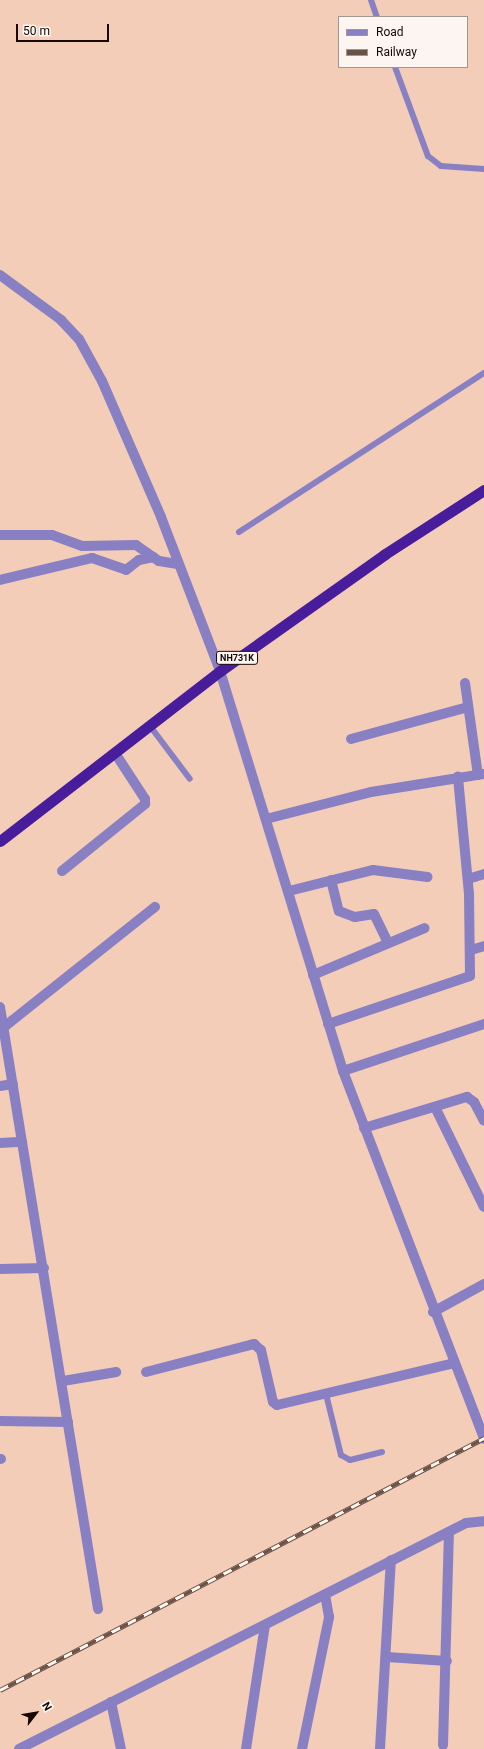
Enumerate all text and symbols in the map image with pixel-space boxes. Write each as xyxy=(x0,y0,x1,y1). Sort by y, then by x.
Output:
scale bar xyxy=(18,16,111,42)
legend xyxy=(338,16,468,68)
text: 50 m xyxy=(23,24,50,38)
text: Road xyxy=(376,25,404,39)
text: Railway xyxy=(376,45,417,59)
road number: NH731K xyxy=(216,651,258,665)
north arrow xyxy=(16,1693,56,1733)
text: N xyxy=(39,1700,54,1713)

